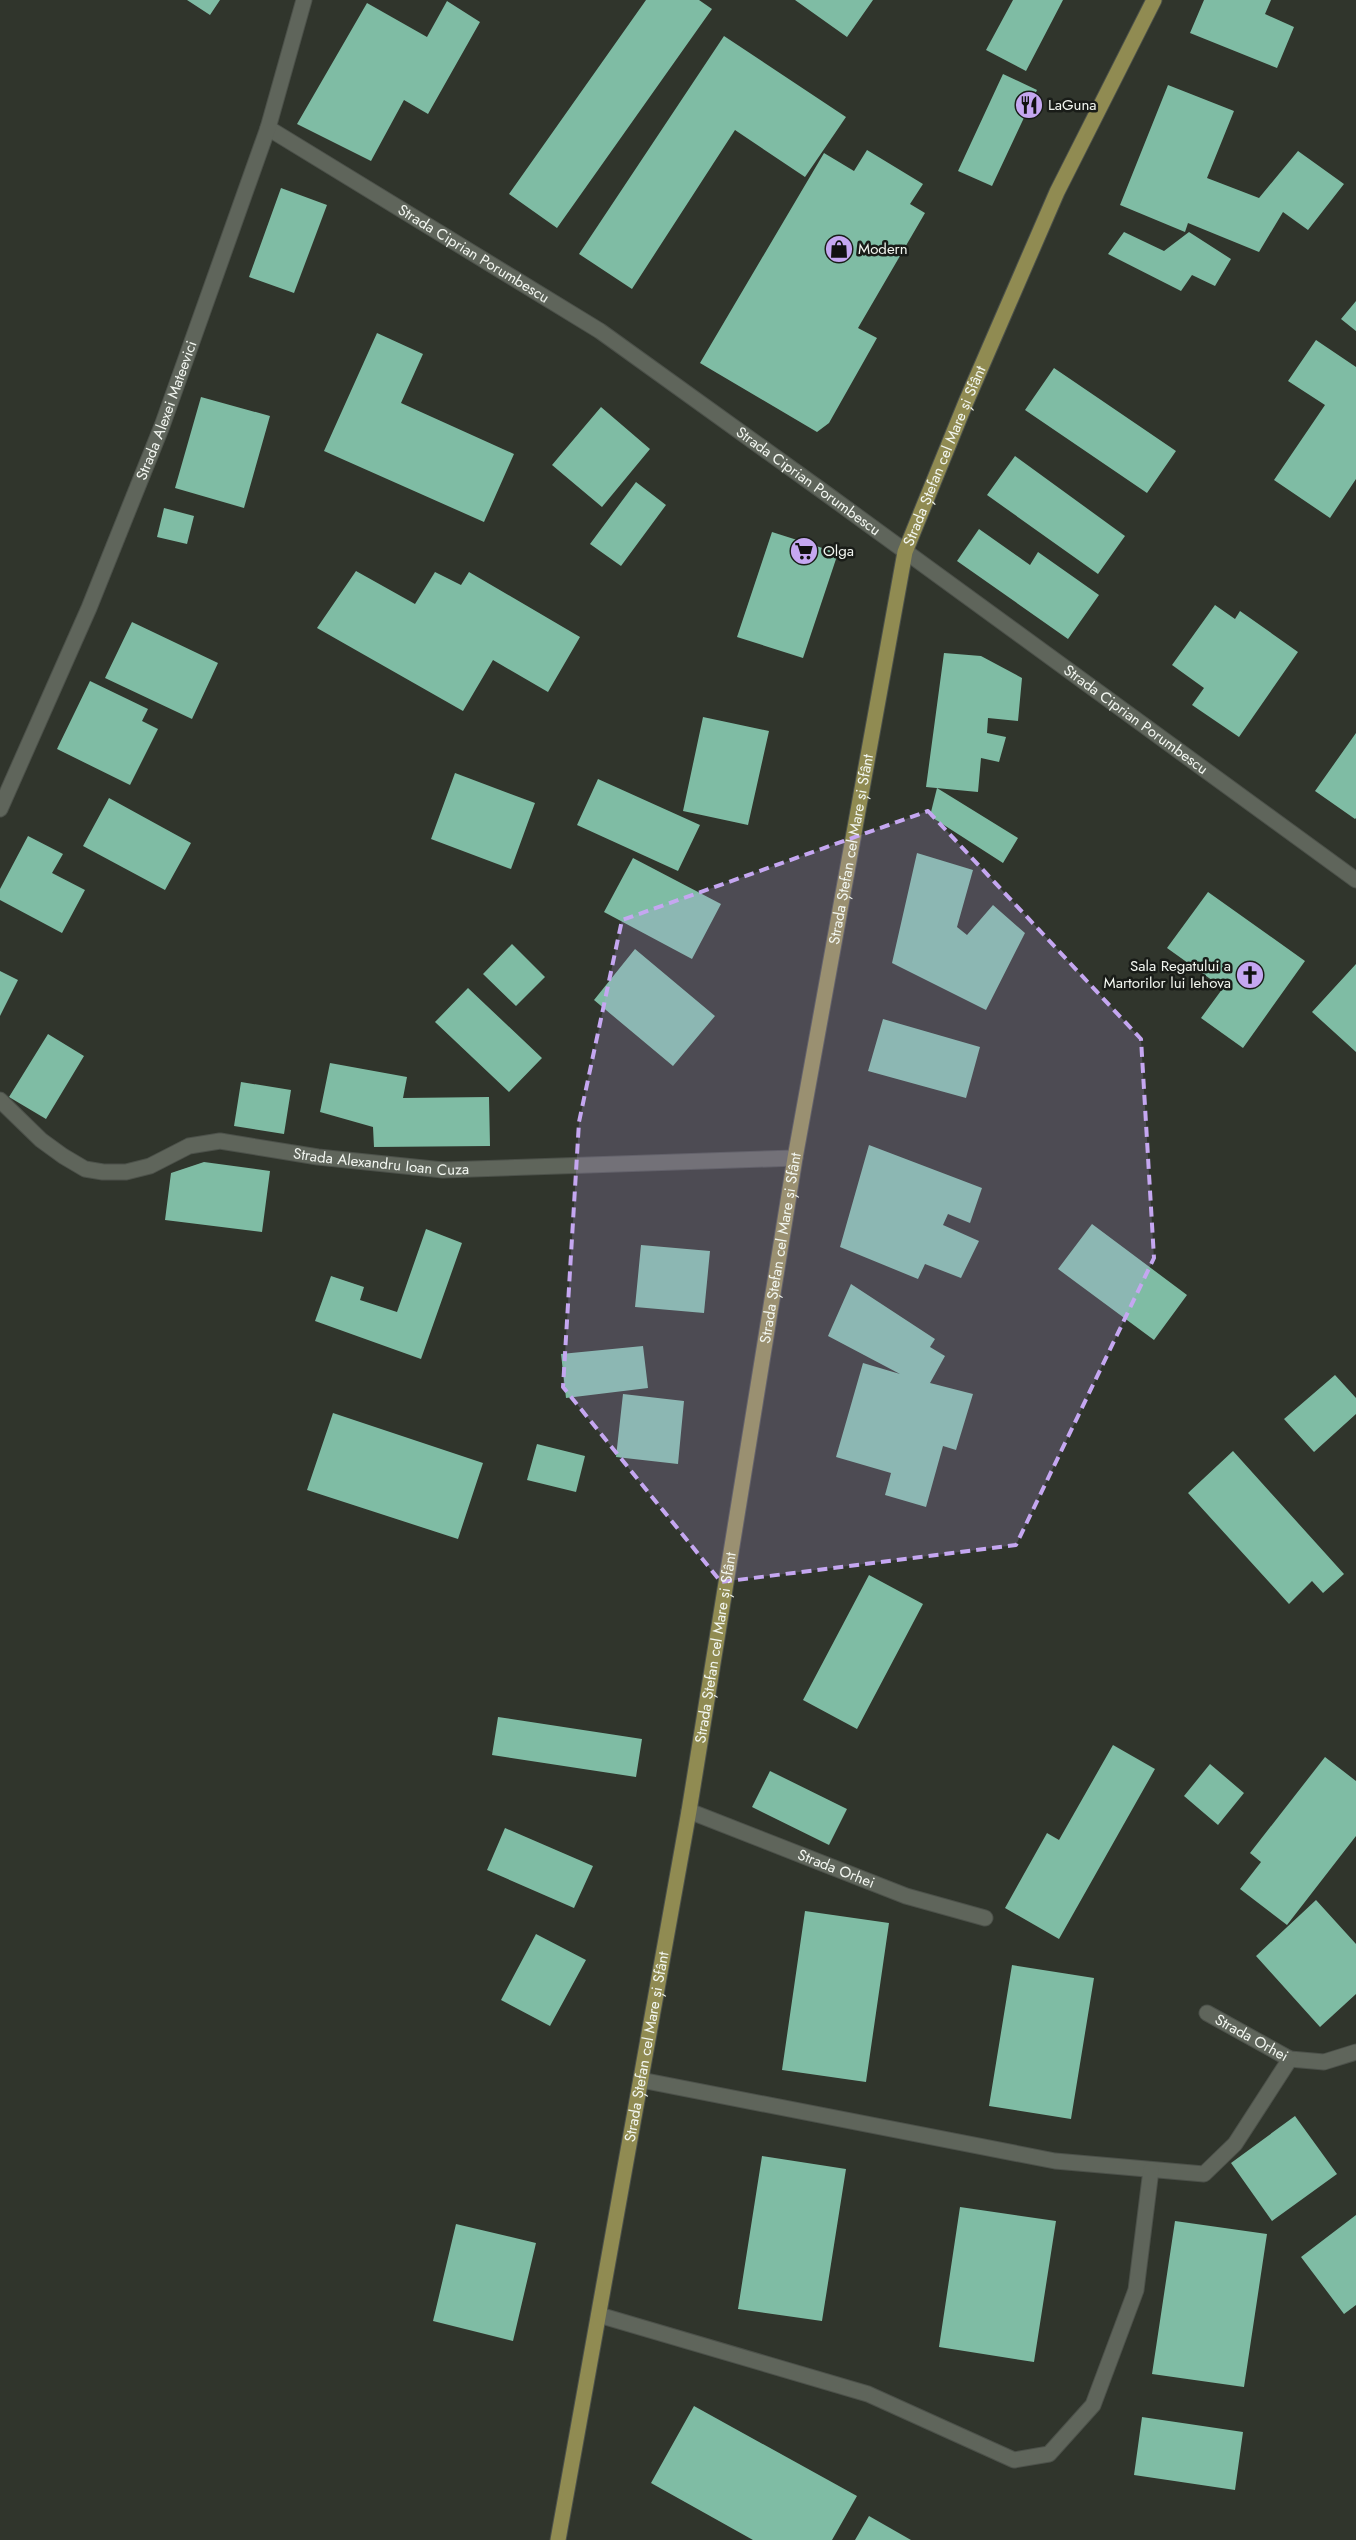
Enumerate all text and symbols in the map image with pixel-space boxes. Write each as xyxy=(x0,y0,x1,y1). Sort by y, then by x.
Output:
restaurant icon: LaGuna xyxy=(1014,90,1044,120)
place label: LaGuna xyxy=(1048,94,1097,116)
street label: Strada Ciprian Porumbescu xyxy=(394,199,554,309)
shop icon: Modern xyxy=(824,234,854,264)
place label: Modern xyxy=(858,238,908,260)
street label: Strada Alexei Mateevici xyxy=(130,338,202,484)
street label: Strada Ștefan cel Mare și Sfânt xyxy=(898,362,992,549)
street label: Strada Ciprian Porumbescu xyxy=(731,421,885,541)
supermarket icon: Olga xyxy=(789,536,819,566)
place label: Olga xyxy=(823,540,854,562)
street label: Strada Ciprian Porumbescu xyxy=(1059,659,1213,780)
street label: Strada Ștefan cel Mare și Sfânt xyxy=(823,752,879,946)
place label: Sala Regatului a Martorilor lui Iehova xyxy=(1104,955,1231,994)
church icon: Sala Regatului a Martorilor lui Iehova xyxy=(1235,960,1265,990)
street label: Strada Alexandru Ioan Cuza xyxy=(292,1142,470,1181)
street label: Strada Ștefan cel Mare și Sfânt xyxy=(754,1150,807,1345)
street label: Strada Ștefan cel Mare și Sfânt xyxy=(689,1550,742,1745)
street label: Strada Orhei xyxy=(794,1844,878,1894)
street label: Strada Ștefan cel Mare și Sfânt xyxy=(619,1949,675,2144)
street label: Strada Orhei xyxy=(1211,2008,1292,2067)

